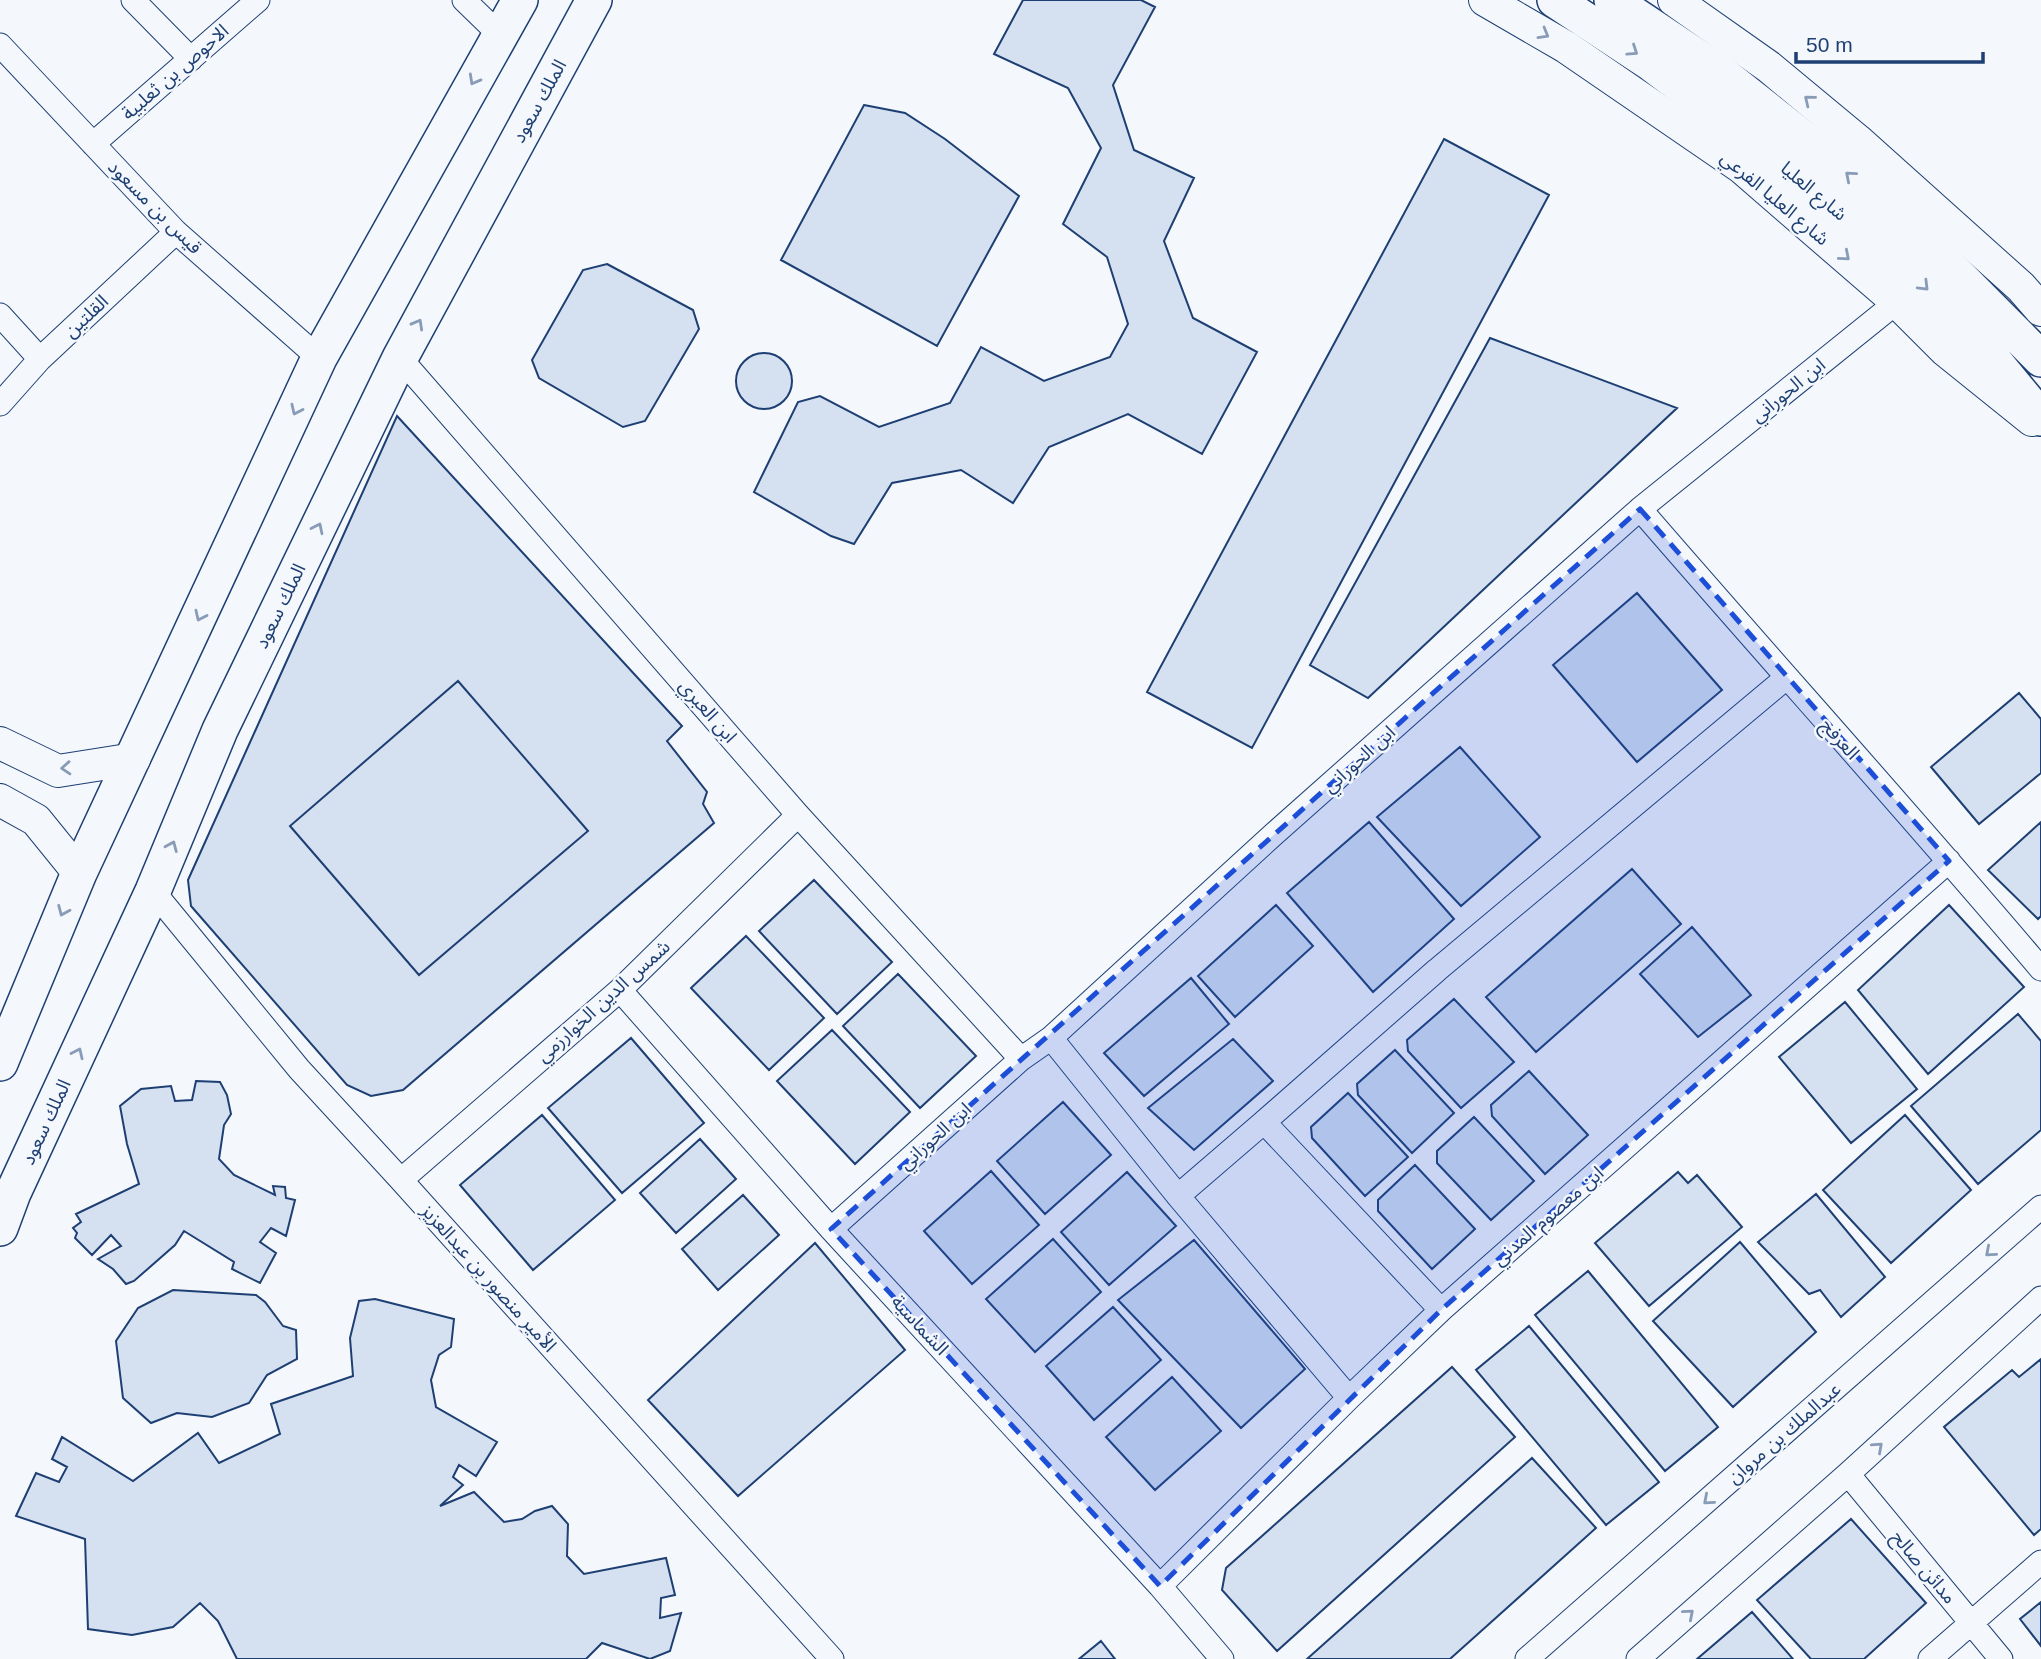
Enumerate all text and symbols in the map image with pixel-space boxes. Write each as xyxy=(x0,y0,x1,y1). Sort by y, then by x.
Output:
street label: الاحوص بن ثعلبية xyxy=(117,20,233,125)
scale bar xyxy=(1796,21,1983,65)
one-way arrow xyxy=(1536,26,1549,39)
text: 50 m xyxy=(1806,33,1853,56)
one-way arrow xyxy=(1625,43,1638,55)
street label: الملك سعود xyxy=(508,56,571,147)
one-way arrow xyxy=(469,73,482,86)
one-way arrow xyxy=(1804,96,1817,108)
street label: شارع العليا الفرعي xyxy=(1714,147,1833,253)
street label: قيس بن مسعود xyxy=(103,156,206,259)
street label: شارع العليا xyxy=(1775,157,1851,227)
one-way arrow xyxy=(1846,172,1859,184)
one-way arrow xyxy=(1837,248,1850,261)
one-way arrow xyxy=(1915,278,1928,291)
street label: القلتين xyxy=(60,290,113,342)
one-way arrow xyxy=(410,319,423,331)
street label: ابن الحوراني xyxy=(1747,354,1832,430)
one-way arrow xyxy=(290,402,304,415)
one-way arrow xyxy=(309,523,323,535)
street label: الملك سعود xyxy=(250,560,310,652)
one-way arrow xyxy=(194,609,208,621)
street label: ابن العبري xyxy=(672,675,741,750)
street label: العرفج xyxy=(1813,714,1864,766)
street label: ابن الحوراني xyxy=(1319,721,1402,800)
one-way arrow xyxy=(60,760,71,775)
one-way arrow xyxy=(164,841,178,854)
one-way arrow xyxy=(58,905,72,917)
street label: شمس الدين الخوارزمي xyxy=(532,936,677,1070)
one-way arrow xyxy=(70,1048,84,1061)
street label: الملك سعود xyxy=(17,1076,76,1168)
street label: ابن الحوراني xyxy=(895,1098,978,1177)
street label: ابن معصوم المدني xyxy=(1488,1162,1611,1273)
street label: الأمير منصور بن عبدالعزيز xyxy=(416,1199,561,1357)
one-way arrow xyxy=(1985,1244,1998,1256)
street label: الشماسية xyxy=(887,1291,953,1359)
street label: عبدالملك بن مروان xyxy=(1723,1378,1845,1489)
one-way arrow xyxy=(1870,1443,1883,1455)
one-way arrow xyxy=(1704,1492,1717,1504)
street label: مدائن صالح xyxy=(1884,1526,1961,1610)
one-way arrow xyxy=(1681,1610,1694,1622)

